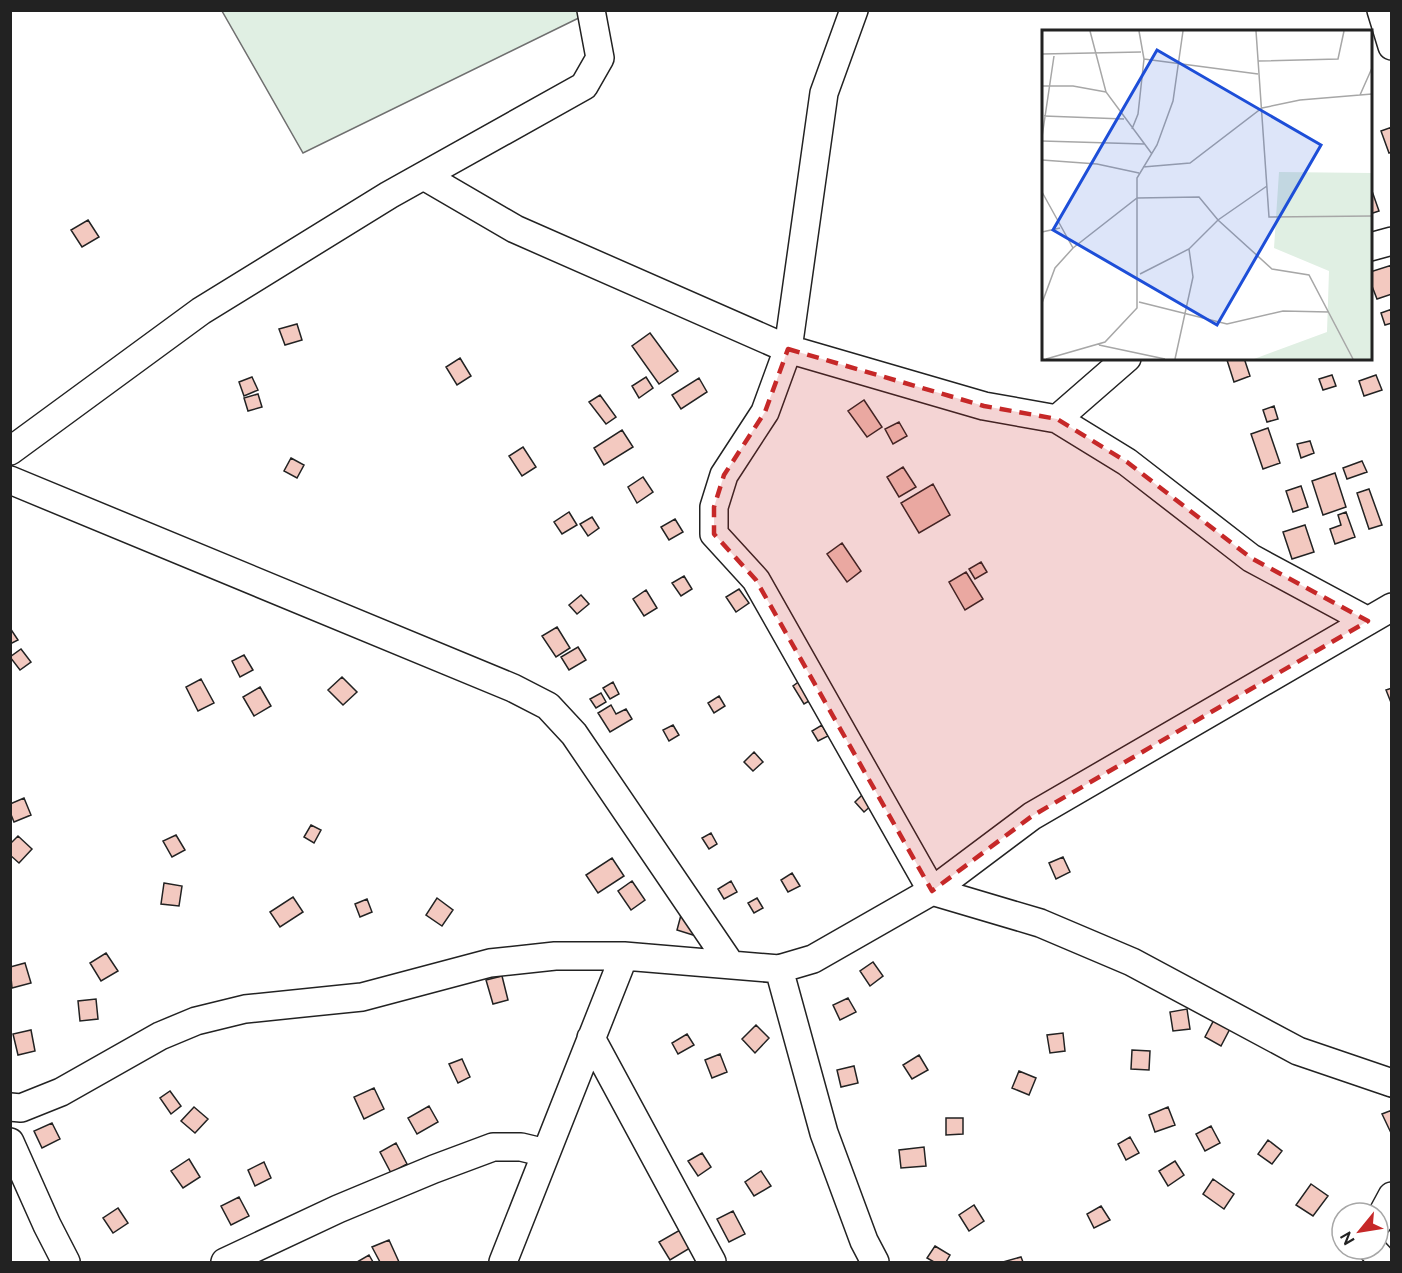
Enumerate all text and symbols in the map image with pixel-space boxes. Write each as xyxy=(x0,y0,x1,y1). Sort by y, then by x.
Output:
inset map xyxy=(1042,30,1372,360)
north arrow xyxy=(1330,1201,1390,1261)
text: N xyxy=(1336,1228,1359,1248)

